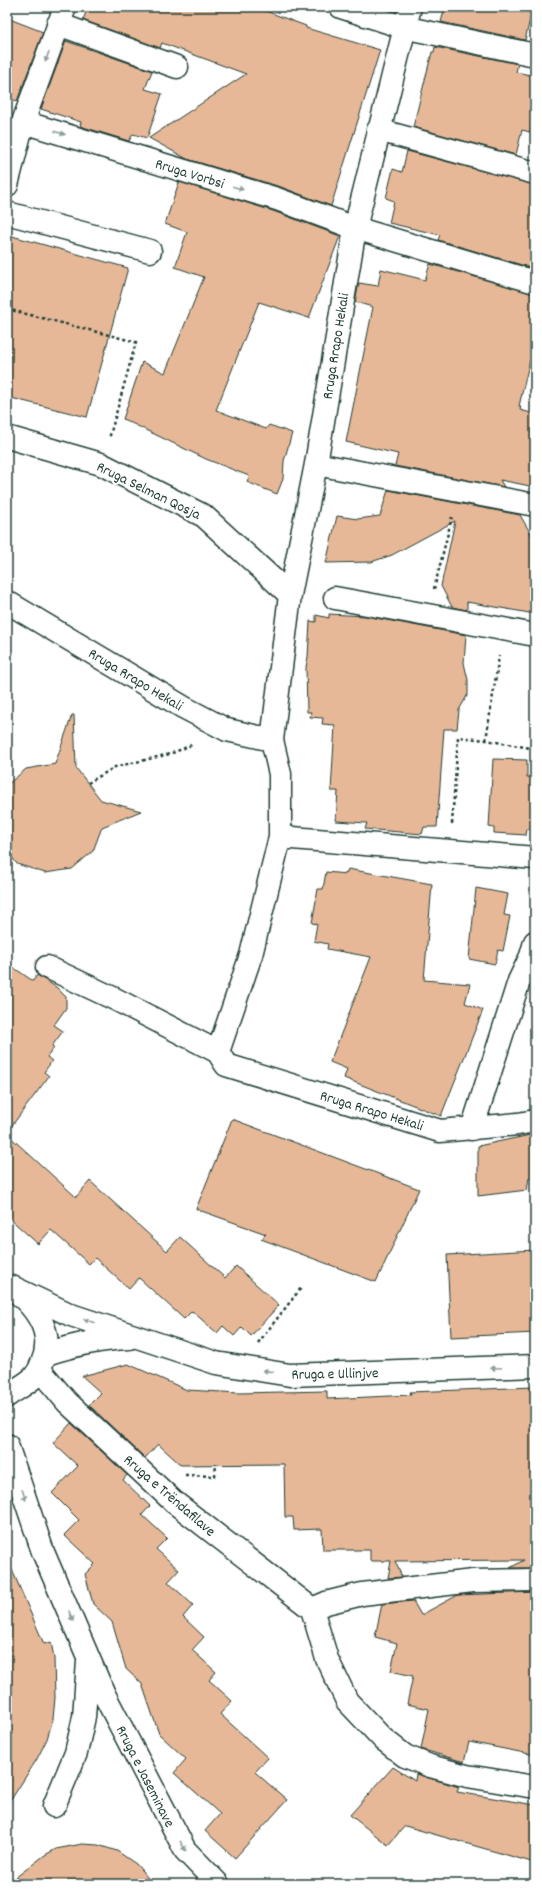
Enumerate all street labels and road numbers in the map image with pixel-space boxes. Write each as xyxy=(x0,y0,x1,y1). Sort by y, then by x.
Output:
street label: Rruga Vorbsi xyxy=(152,154,227,196)
street label: Rruga Rrapo Hekali xyxy=(318,291,356,401)
street label: Rruga Selman Qosja xyxy=(92,457,205,527)
street label: Rruga Rrapo Hekali xyxy=(83,644,187,718)
street label: Rruga Rrapo Hekali xyxy=(317,1086,426,1138)
street label: Rruga e Ullinjve xyxy=(291,1363,379,1387)
street label: Rruga e Trëndafilave xyxy=(118,1450,220,1543)
street label: Rruga e Jaseminave xyxy=(109,1722,180,1832)

